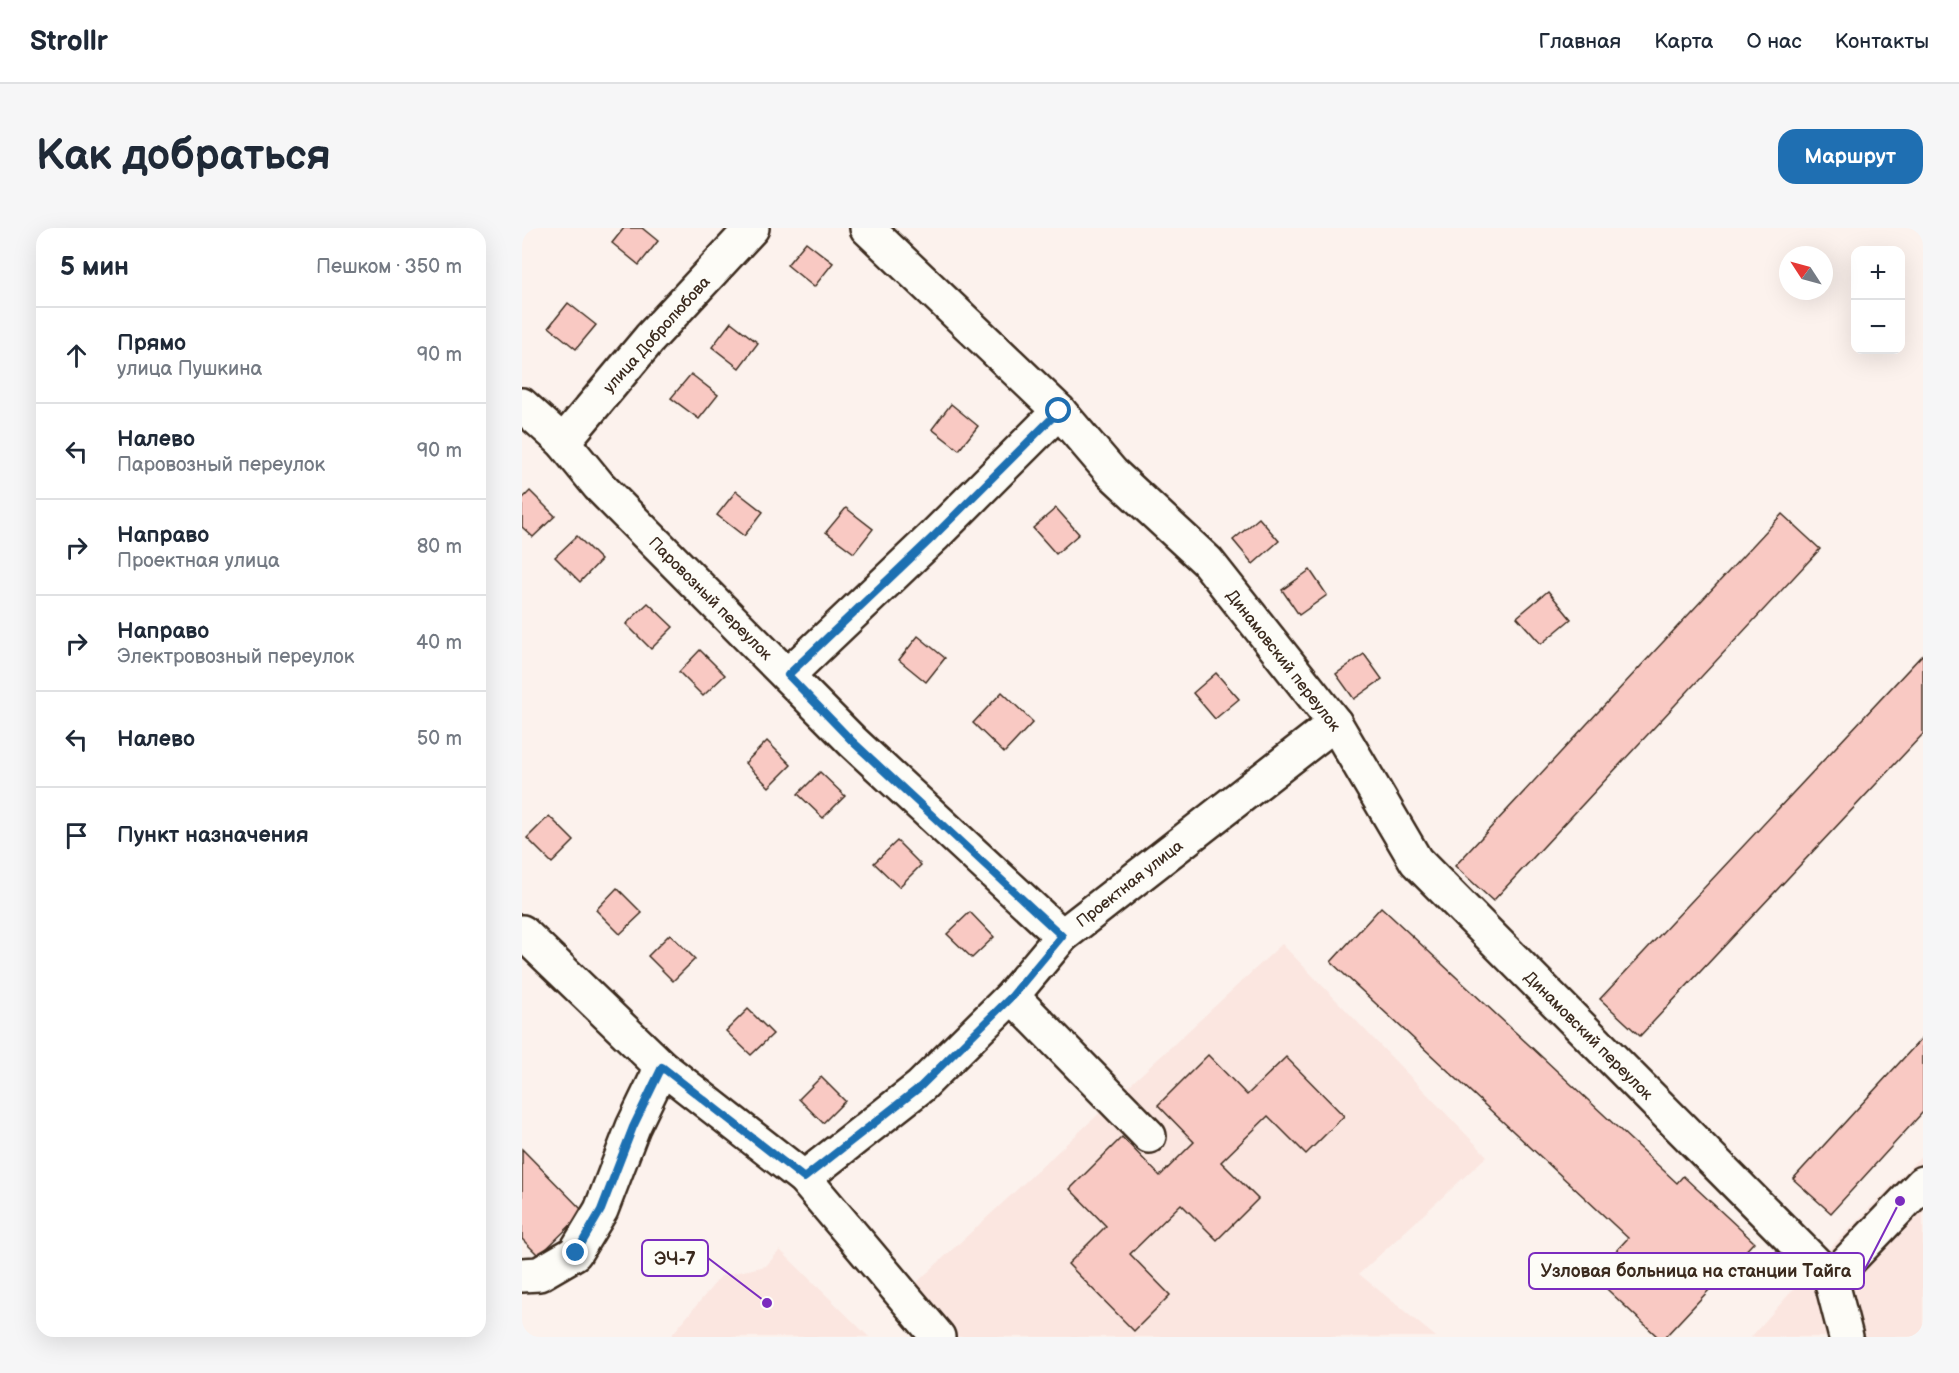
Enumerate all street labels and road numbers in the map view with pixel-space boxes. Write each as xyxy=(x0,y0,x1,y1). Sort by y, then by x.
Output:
street label: улица Добролюбова xyxy=(600,272,715,397)
street label: Паровозный переулок xyxy=(644,533,776,665)
street label: Динамовский переулок xyxy=(1222,586,1344,736)
street label: Проектная улица xyxy=(1073,836,1187,932)
street label: Динамовский переулок xyxy=(1520,968,1657,1105)

